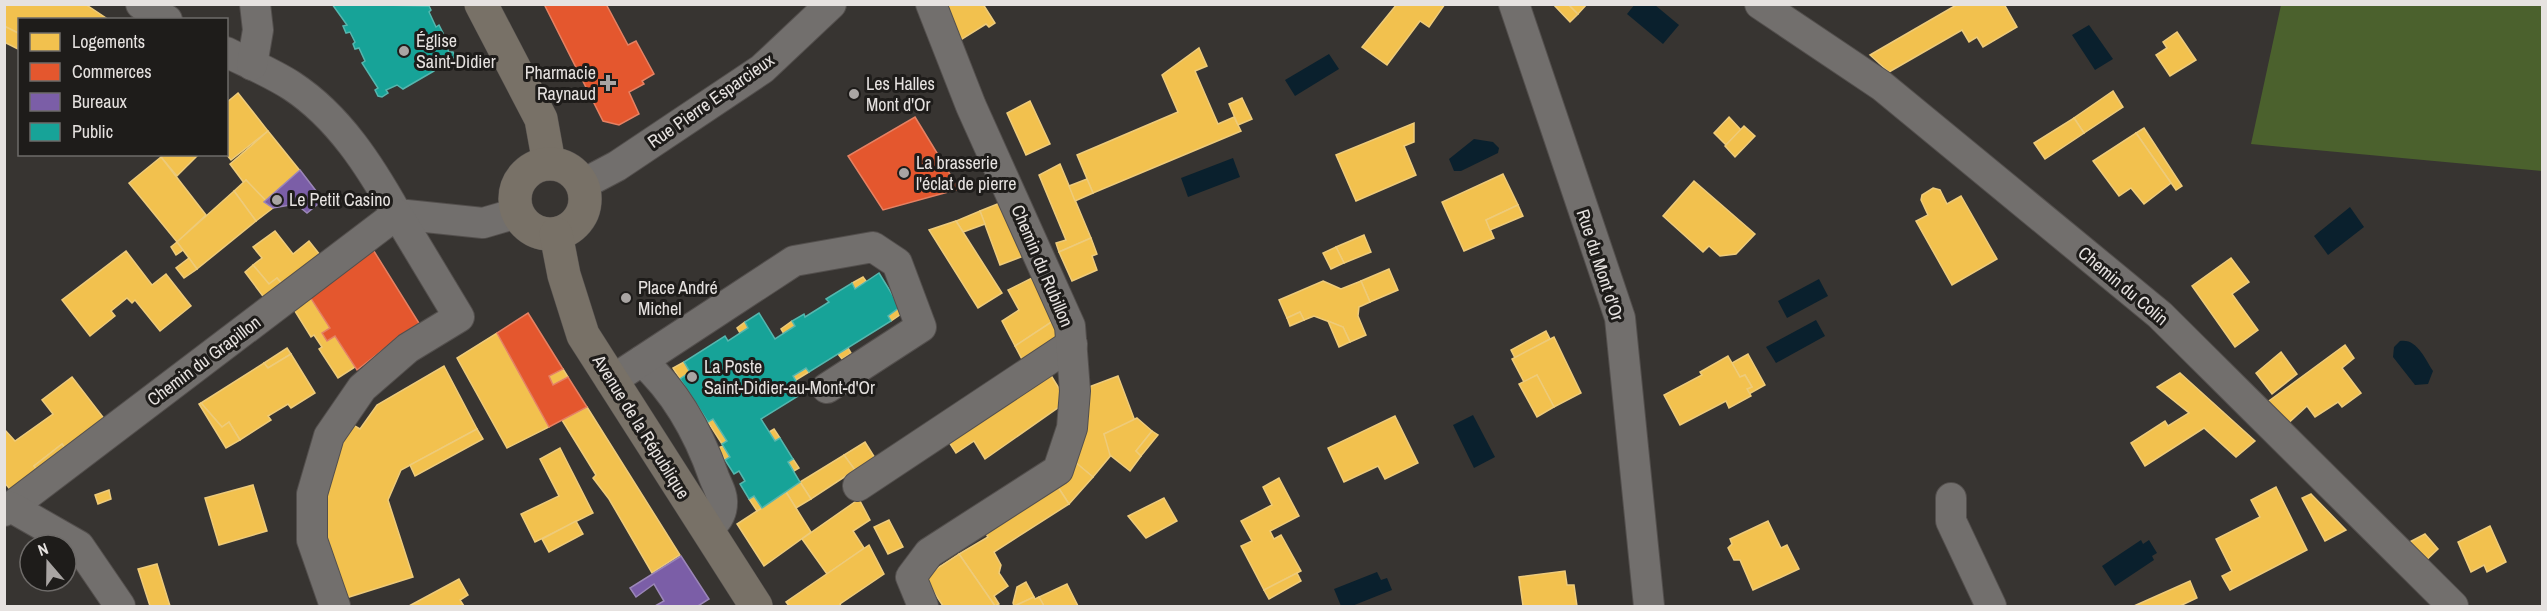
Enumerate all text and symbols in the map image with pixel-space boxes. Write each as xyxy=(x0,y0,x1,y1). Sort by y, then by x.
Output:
legend xyxy=(18,18,228,156)
place label: Église Saint-Didier xyxy=(416,28,496,74)
text: Logements xyxy=(72,29,145,54)
marker: Église Saint-Didier xyxy=(397,44,411,58)
street label: Rue Pierre Esparcieux xyxy=(642,47,780,154)
text: Commerces xyxy=(72,59,152,84)
place label: Pharmacie Raynaud xyxy=(525,60,596,106)
place label: Les Halles Mont d'Or xyxy=(866,71,935,117)
marker: Pharmacie Raynaud xyxy=(601,76,615,90)
marker: Les Halles Mont d'Or xyxy=(847,87,861,101)
text: Bureaux xyxy=(72,89,128,114)
text: Public xyxy=(72,119,113,144)
place label: La brasserie l'éclat de pierre xyxy=(916,150,1016,196)
marker: La brasserie l'éclat de pierre xyxy=(897,166,911,180)
place label: Le Petit Casino xyxy=(289,187,391,212)
marker: Le Petit Casino xyxy=(270,193,284,207)
street label: Chemin du Rubillon xyxy=(1005,201,1079,331)
street label: Rue du Mont d'Or xyxy=(1571,206,1630,324)
street label: Chemin du Colin xyxy=(2073,240,2174,331)
place label: Place André Michel xyxy=(638,275,718,321)
marker: Place André Michel xyxy=(619,291,633,305)
street label: Chemin du Grapillon xyxy=(142,310,266,412)
street label: Avenue de la République xyxy=(586,349,696,504)
place label: La Poste Saint-Didier-au-Mont-d'Or xyxy=(704,354,875,400)
marker: La Poste Saint-Didier-au-Mont-d'Or xyxy=(685,370,699,384)
north arrow xyxy=(18,533,78,593)
text: N xyxy=(35,537,51,561)

